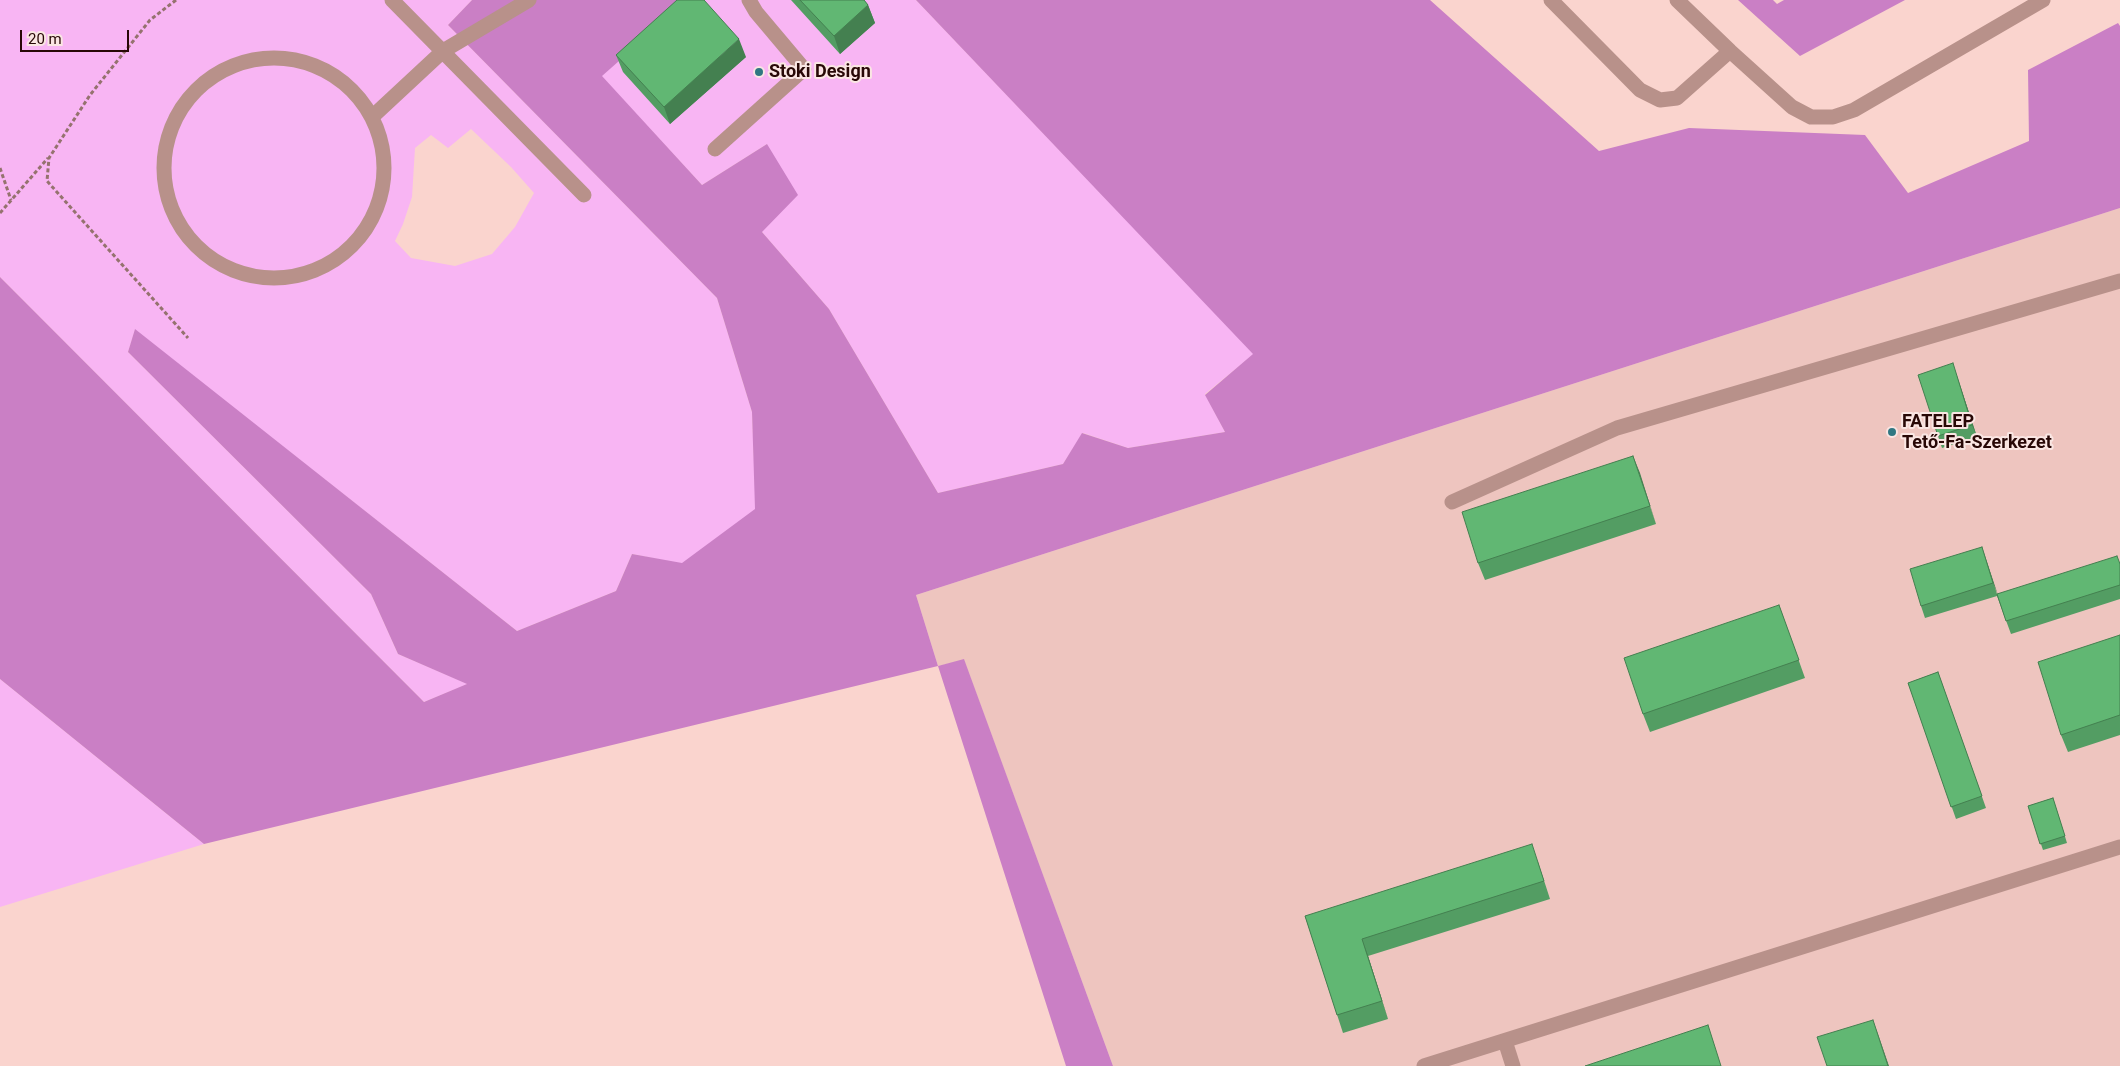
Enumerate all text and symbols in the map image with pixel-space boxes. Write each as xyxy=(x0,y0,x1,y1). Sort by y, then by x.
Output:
scale bar xyxy=(22,20,131,52)
text: 20 m xyxy=(28,30,62,48)
place label: Stoki Design xyxy=(769,61,871,83)
marker: Stoki Design xyxy=(753,66,765,78)
place label: FATELEP Tető-Fa-Szerkezet xyxy=(1902,411,2052,454)
marker: FATELEP Tető-Fa-Szerkezet xyxy=(1886,426,1898,438)

